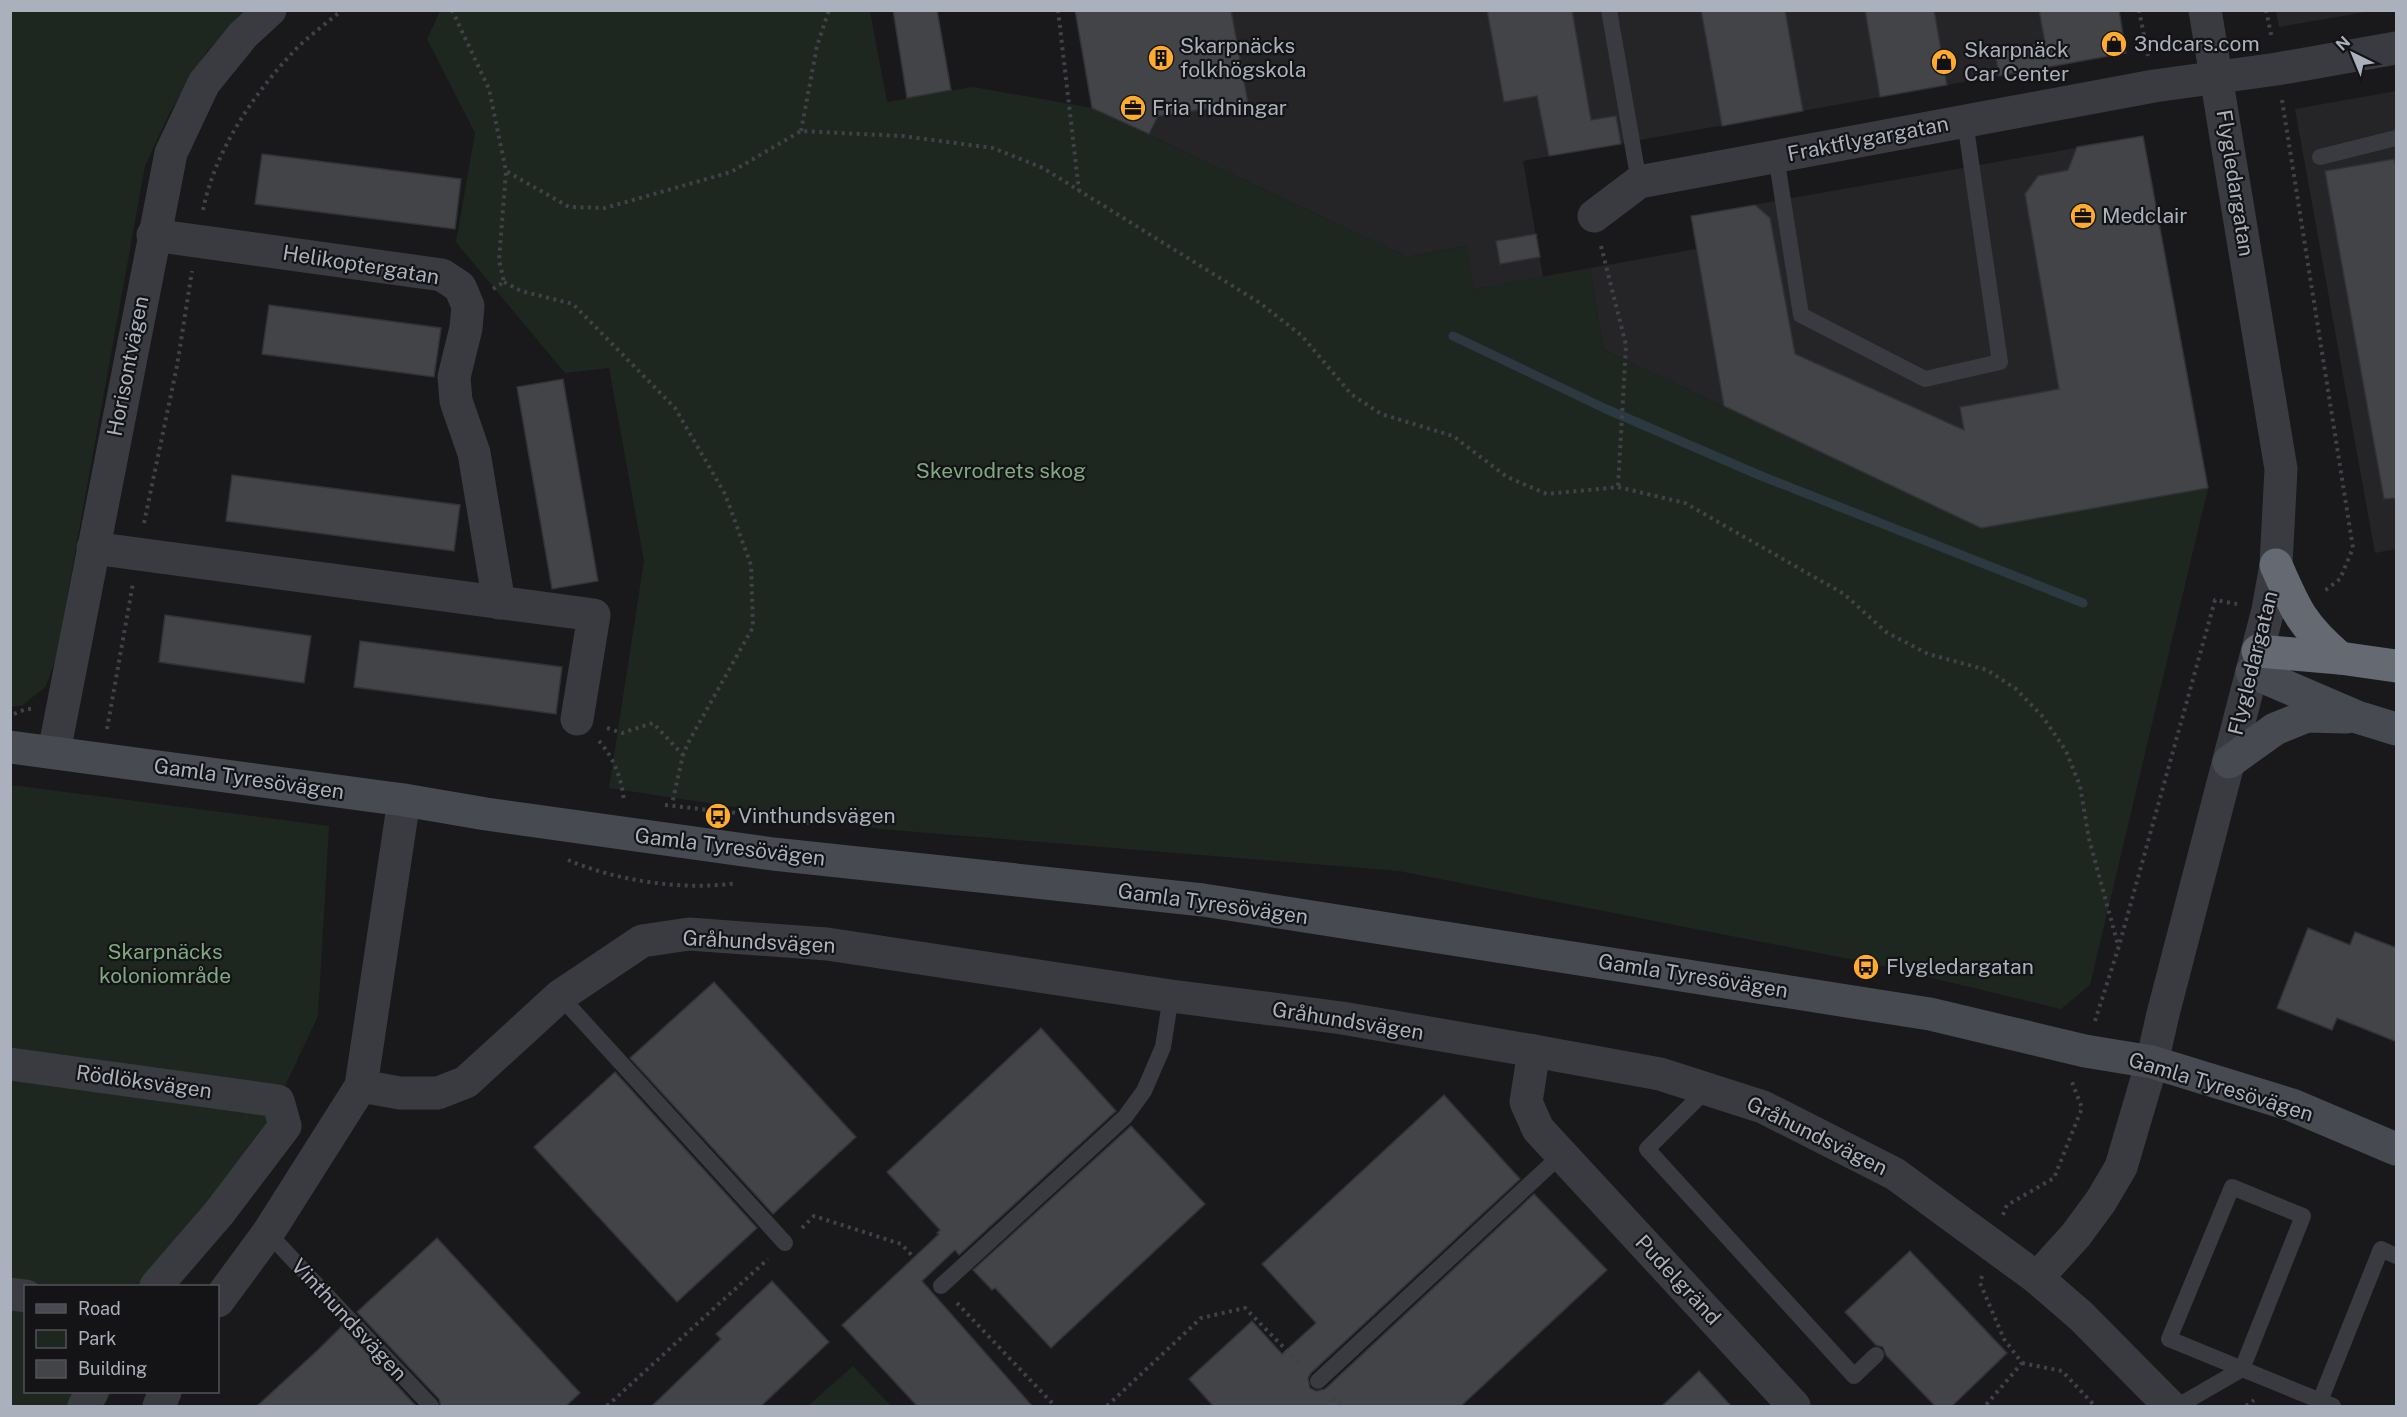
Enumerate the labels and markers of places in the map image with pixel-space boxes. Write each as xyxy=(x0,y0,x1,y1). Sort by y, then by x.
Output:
shop icon: 3ndcars.com xyxy=(2099,29,2129,59)
place label: 3ndcars.com xyxy=(2134,31,2260,56)
place label: Skarpnäcks folkhögskola xyxy=(1180,33,1306,82)
place label: Skarpnäck Car Center xyxy=(1964,37,2069,86)
building icon: Skarpnäcks folkhögskola xyxy=(1146,43,1176,73)
shop icon: Skarpnäck Car Center xyxy=(1929,47,1959,77)
office icon: Fria Tidningar xyxy=(1118,93,1148,123)
place label: Fria Tidningar xyxy=(1152,95,1287,120)
office icon: Medclair xyxy=(2068,201,2098,231)
place label: Medclair xyxy=(2102,203,2188,228)
bus stop icon: Vinthundsvägen xyxy=(703,801,733,831)
place label: Vinthundsvägen xyxy=(738,803,896,828)
bus stop icon: Flygledargatan xyxy=(1851,952,1881,982)
place label: Flygledargatan xyxy=(1886,954,2034,979)

